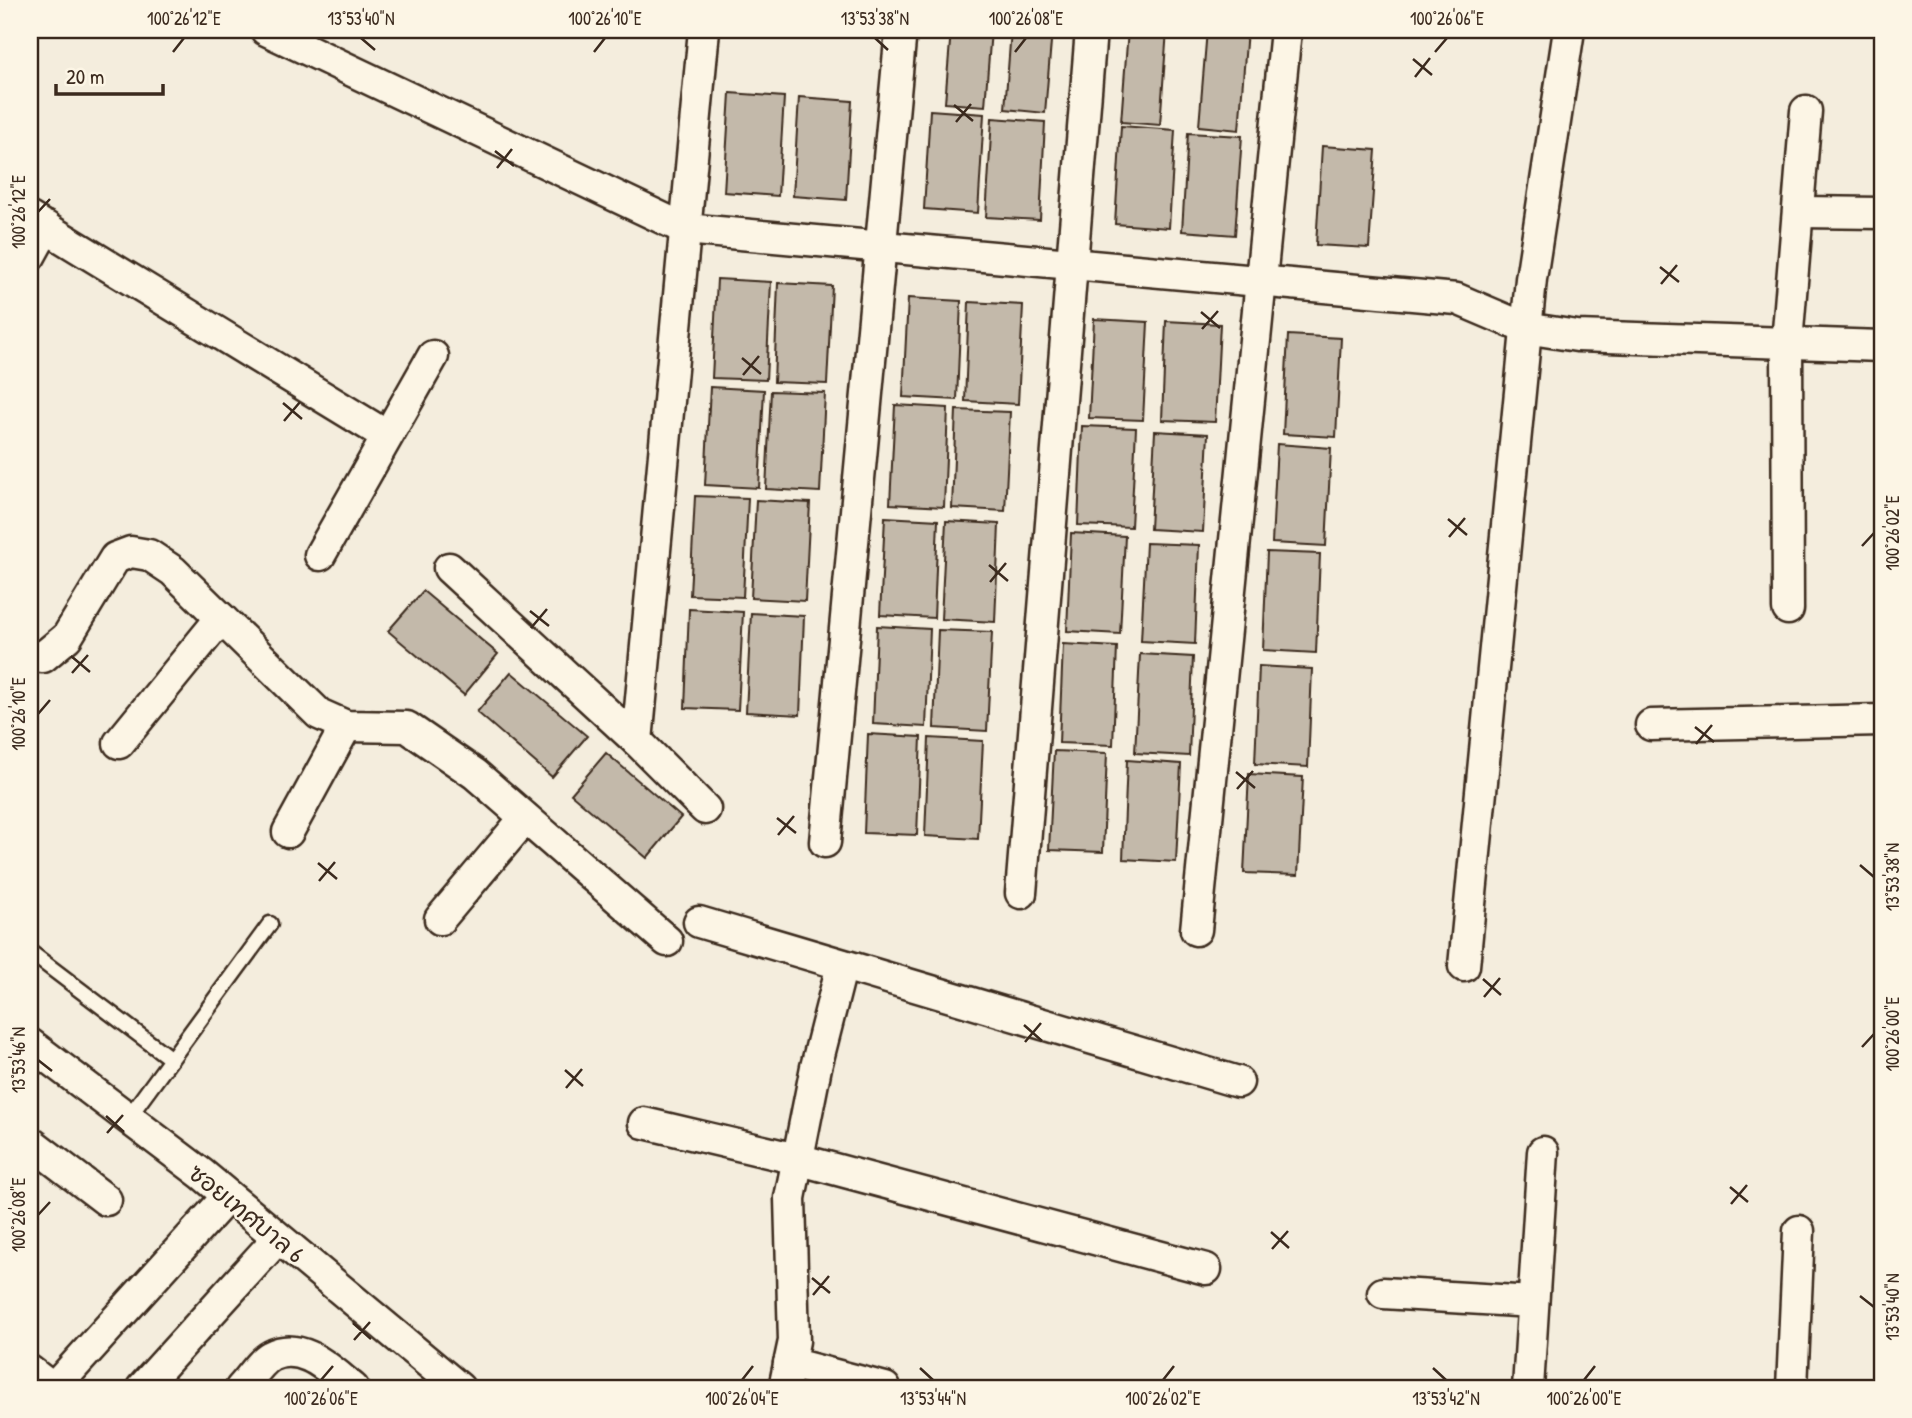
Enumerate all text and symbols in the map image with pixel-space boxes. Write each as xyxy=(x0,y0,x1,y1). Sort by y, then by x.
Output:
text: 100°26'12"E xyxy=(147,6,221,31)
text: 13°53'40"N xyxy=(327,6,395,31)
text: 100°26'10"E xyxy=(568,6,642,31)
text: 13°53'38"N xyxy=(841,6,909,31)
text: 100°26'08"E xyxy=(989,6,1063,31)
text: 100°26'06"E xyxy=(1410,6,1484,31)
scale bar xyxy=(56,52,163,96)
text: 20 m xyxy=(66,62,104,91)
text: 100°26'12"E xyxy=(6,175,31,249)
text: 100°26'02"E xyxy=(1880,495,1905,571)
text: 100°26'10"E xyxy=(6,677,31,751)
text: 13°53'38"N xyxy=(1880,843,1905,911)
text: 100°26'00"E xyxy=(1880,996,1905,1071)
text: 13°53'46"N xyxy=(6,1027,31,1093)
street label: ซอยเทศบาล 6 xyxy=(182,1156,312,1270)
text: 100°26'08"E xyxy=(6,1178,31,1252)
text: 13°53'40"N xyxy=(1880,1273,1905,1341)
text: 100°26'06"E xyxy=(284,1386,358,1411)
text: 100°26'04"E xyxy=(705,1386,779,1411)
text: 13°53'44"N xyxy=(900,1386,966,1411)
text: 100°26'02"E xyxy=(1125,1386,1201,1411)
text: 13°53'42"N xyxy=(1412,1386,1480,1411)
text: 100°26'00"E xyxy=(1547,1386,1622,1411)

